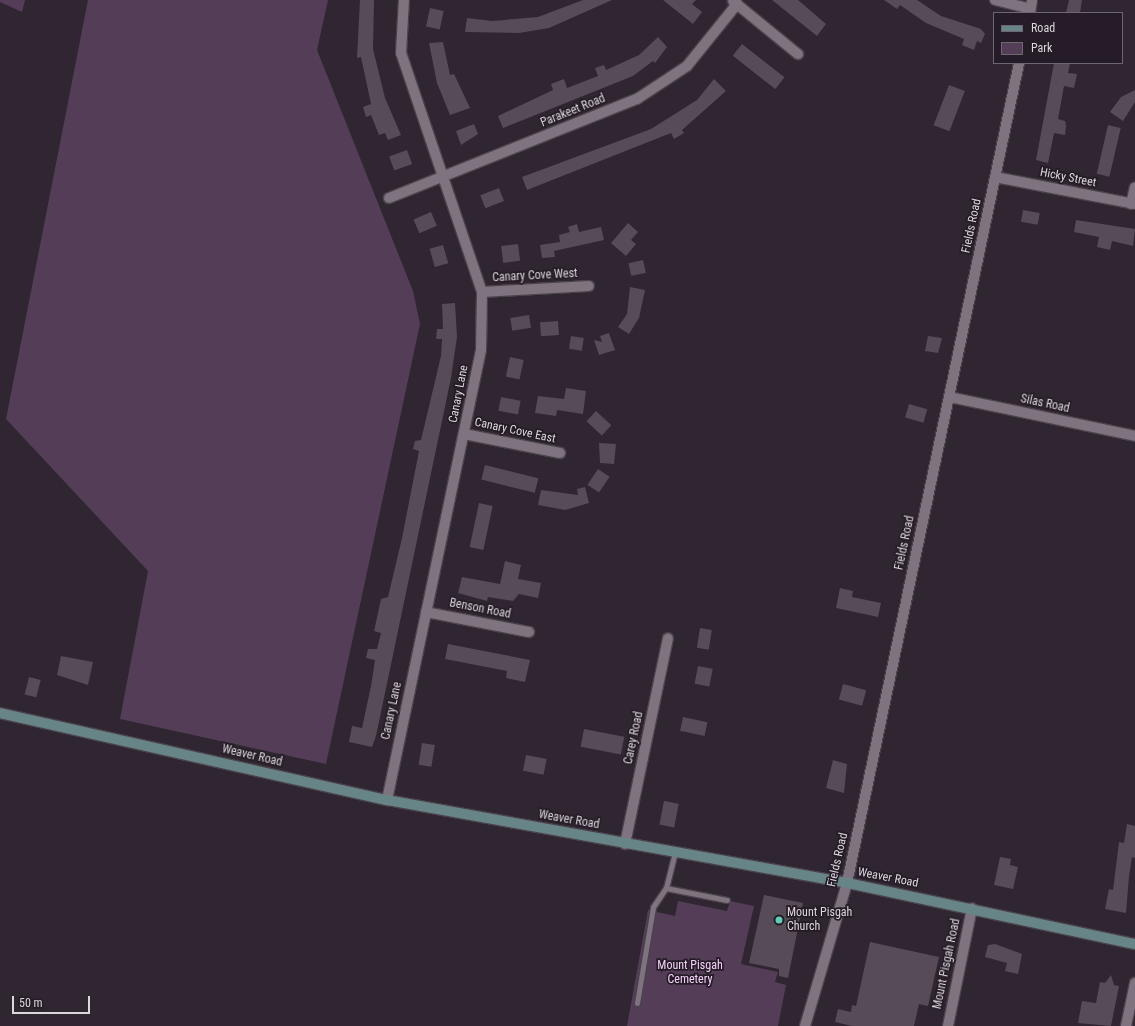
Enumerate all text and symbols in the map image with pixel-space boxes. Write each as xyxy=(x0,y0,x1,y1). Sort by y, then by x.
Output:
legend xyxy=(993,12,1123,64)
text: Road xyxy=(1031,21,1055,35)
text: Park xyxy=(1031,41,1052,55)
street label: Parakeet Road xyxy=(539,92,607,130)
street label: Hicky Street xyxy=(1039,165,1097,191)
street label: Fields Road xyxy=(959,198,985,254)
street label: Canary Cove West xyxy=(492,267,578,285)
street label: Canary Lane xyxy=(446,364,472,424)
street label: Silas Road xyxy=(1019,392,1071,416)
street label: Canary Cove East xyxy=(473,415,557,447)
street label: Fields Road xyxy=(892,515,918,571)
street label: Benson Road xyxy=(448,596,512,622)
street label: Canary Lane xyxy=(379,681,405,741)
street label: Carey Road xyxy=(621,710,647,766)
street label: Weaver Road xyxy=(220,742,284,770)
street label: Weaver Road xyxy=(538,808,600,832)
street label: Fields Road xyxy=(825,831,851,889)
street label: Weaver Road xyxy=(856,865,920,891)
place label: Mount Pisgah Church xyxy=(787,906,852,934)
marker: Mount Pisgah Church xyxy=(774,915,784,925)
street label: Mount Pisgah Road xyxy=(930,917,964,1011)
park label: Mount Pisgah Cemetery xyxy=(657,959,723,987)
scale bar xyxy=(14,988,92,1014)
text: 50 m xyxy=(19,996,43,1010)

